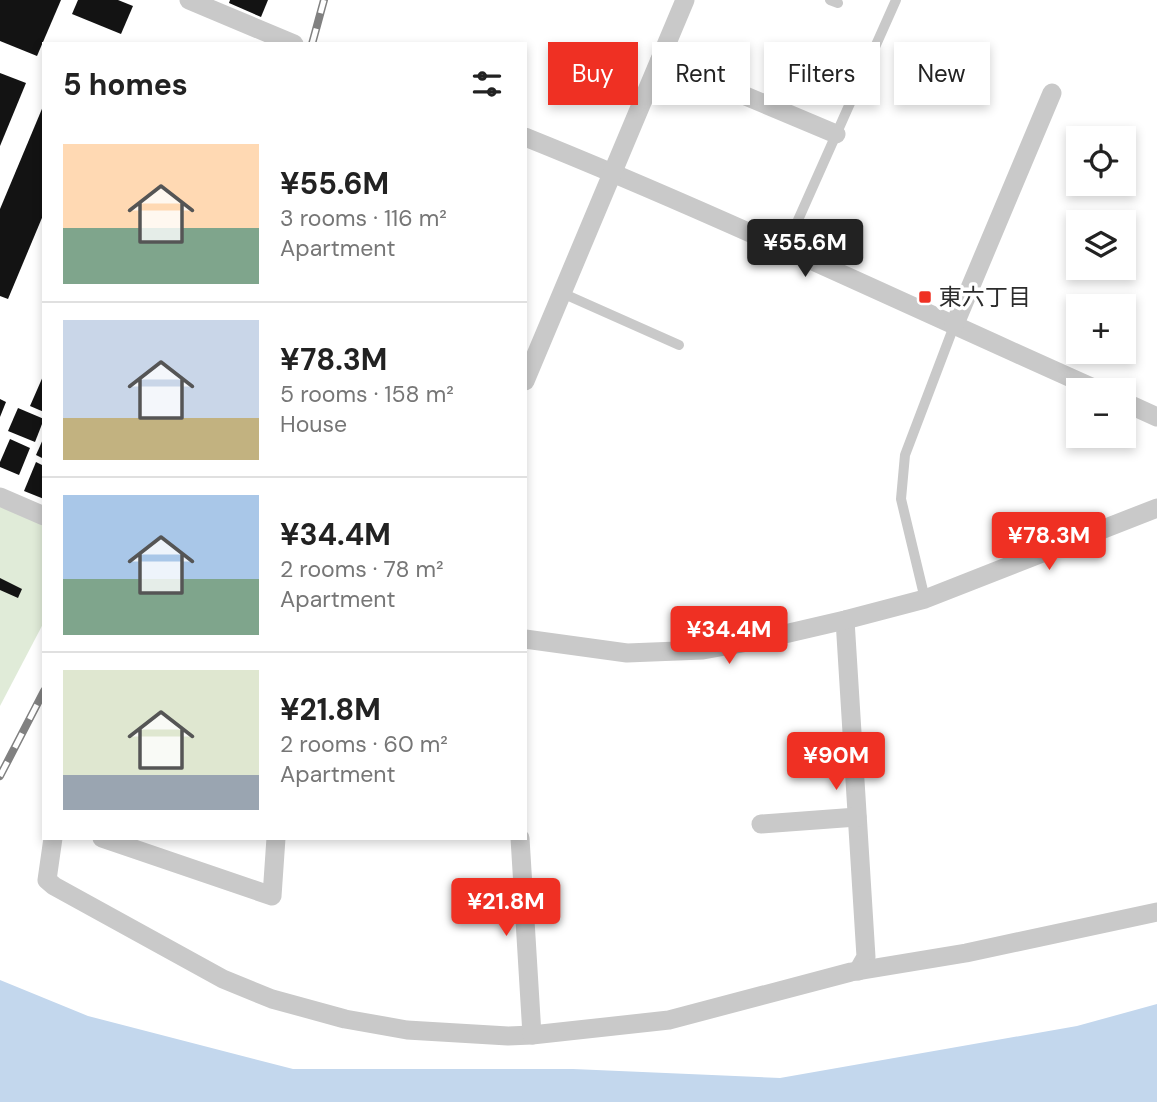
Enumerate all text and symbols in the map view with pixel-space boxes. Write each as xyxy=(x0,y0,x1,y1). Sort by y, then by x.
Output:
chip: Buy xyxy=(548,42,638,105)
chip: Rent xyxy=(652,42,750,105)
chip: Filters xyxy=(764,42,880,105)
chip: New xyxy=(894,42,990,105)
text: 5 homes xyxy=(63,65,188,104)
icon: filters xyxy=(468,65,506,103)
map controls xyxy=(1066,126,1136,448)
button: locate xyxy=(1066,126,1136,196)
text: ¥55.6M xyxy=(280,164,389,203)
icon: home xyxy=(119,172,203,256)
text: 3 rooms · 116 m² xyxy=(280,203,447,233)
button: layers xyxy=(1066,210,1136,280)
pin: ¥55.6M xyxy=(748,219,862,279)
text: ¥55.6M xyxy=(763,227,847,257)
text: Apartment xyxy=(280,233,395,263)
place label: 東六丁目 xyxy=(939,282,1031,312)
marker: 東六丁目 xyxy=(917,289,933,305)
button: + xyxy=(1066,294,1136,364)
text: ¥78.3M xyxy=(280,340,387,379)
icon: home xyxy=(119,348,203,432)
button: − xyxy=(1066,378,1136,448)
text: 5 rooms · 158 m² xyxy=(280,379,454,409)
text: House xyxy=(280,409,347,439)
pin: ¥78.3M xyxy=(992,512,1106,572)
text: ¥34.4M xyxy=(280,515,391,554)
text: ¥78.3M xyxy=(1008,520,1090,550)
icon: home xyxy=(119,523,203,607)
text: 2 rooms · 78 m² xyxy=(280,554,444,584)
text: Apartment xyxy=(280,584,395,614)
pin: ¥34.4M xyxy=(672,606,786,666)
text: ¥34.4M xyxy=(687,614,771,644)
text: ¥21.8M xyxy=(280,690,381,729)
icon: home xyxy=(119,698,203,782)
text: 2 rooms · 60 m² xyxy=(280,729,448,759)
pin: ¥90M xyxy=(795,732,877,792)
text: ¥90M xyxy=(803,740,869,770)
text: Apartment xyxy=(280,759,395,789)
pin: ¥21.8M xyxy=(449,878,563,938)
text: ¥21.8M xyxy=(467,886,545,916)

